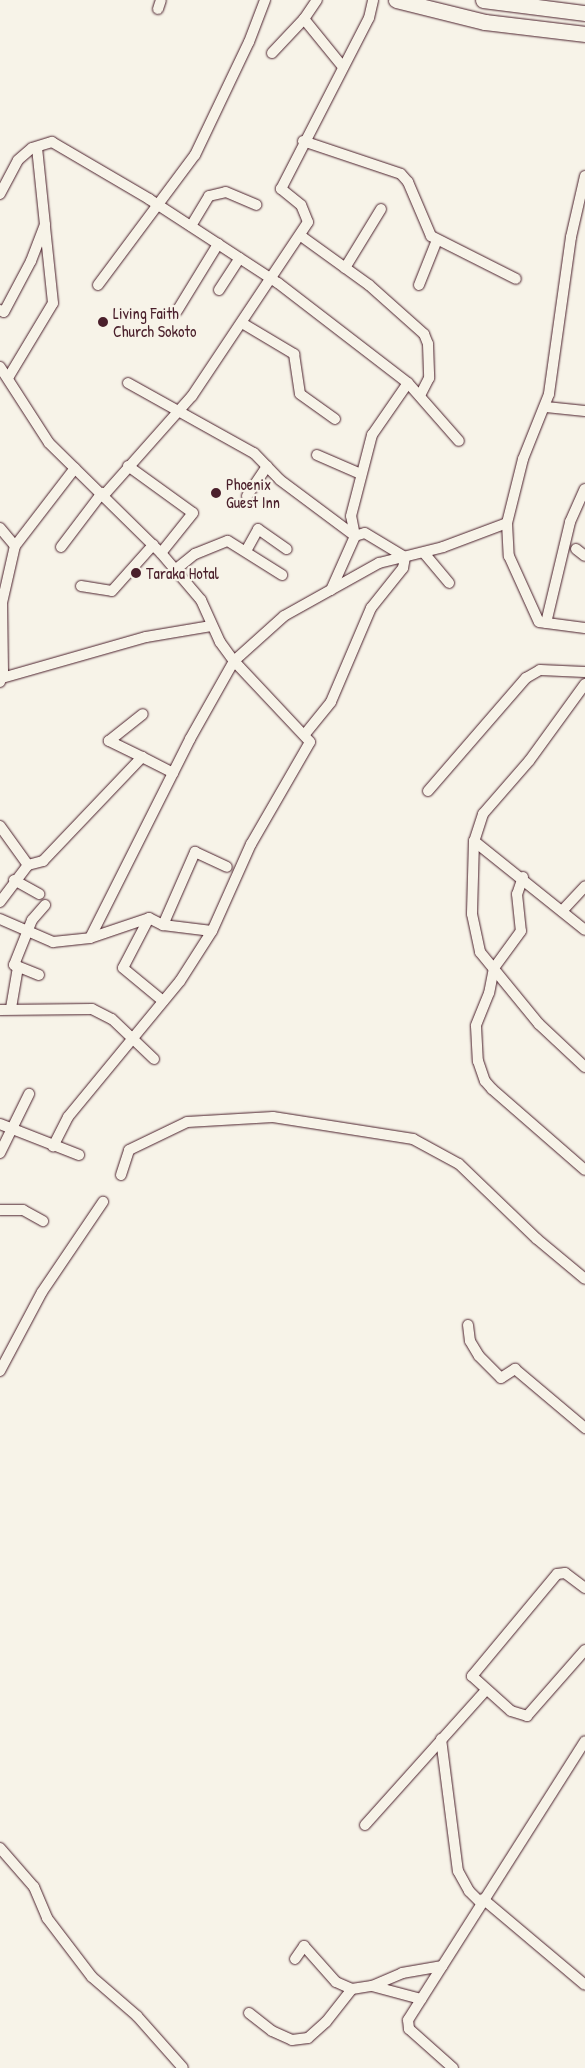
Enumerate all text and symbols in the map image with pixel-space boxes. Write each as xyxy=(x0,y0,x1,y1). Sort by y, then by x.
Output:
place label: Living Faith Church Sokoto xyxy=(113,303,196,341)
marker: Living Faith Church Sokoto xyxy=(97,316,109,328)
place label: Phoenix Guest Inn xyxy=(226,474,280,512)
marker: Phoenix Guest Inn xyxy=(210,487,222,499)
place label: Taraka Hotal xyxy=(146,563,219,583)
marker: Taraka Hotal xyxy=(130,567,142,579)

